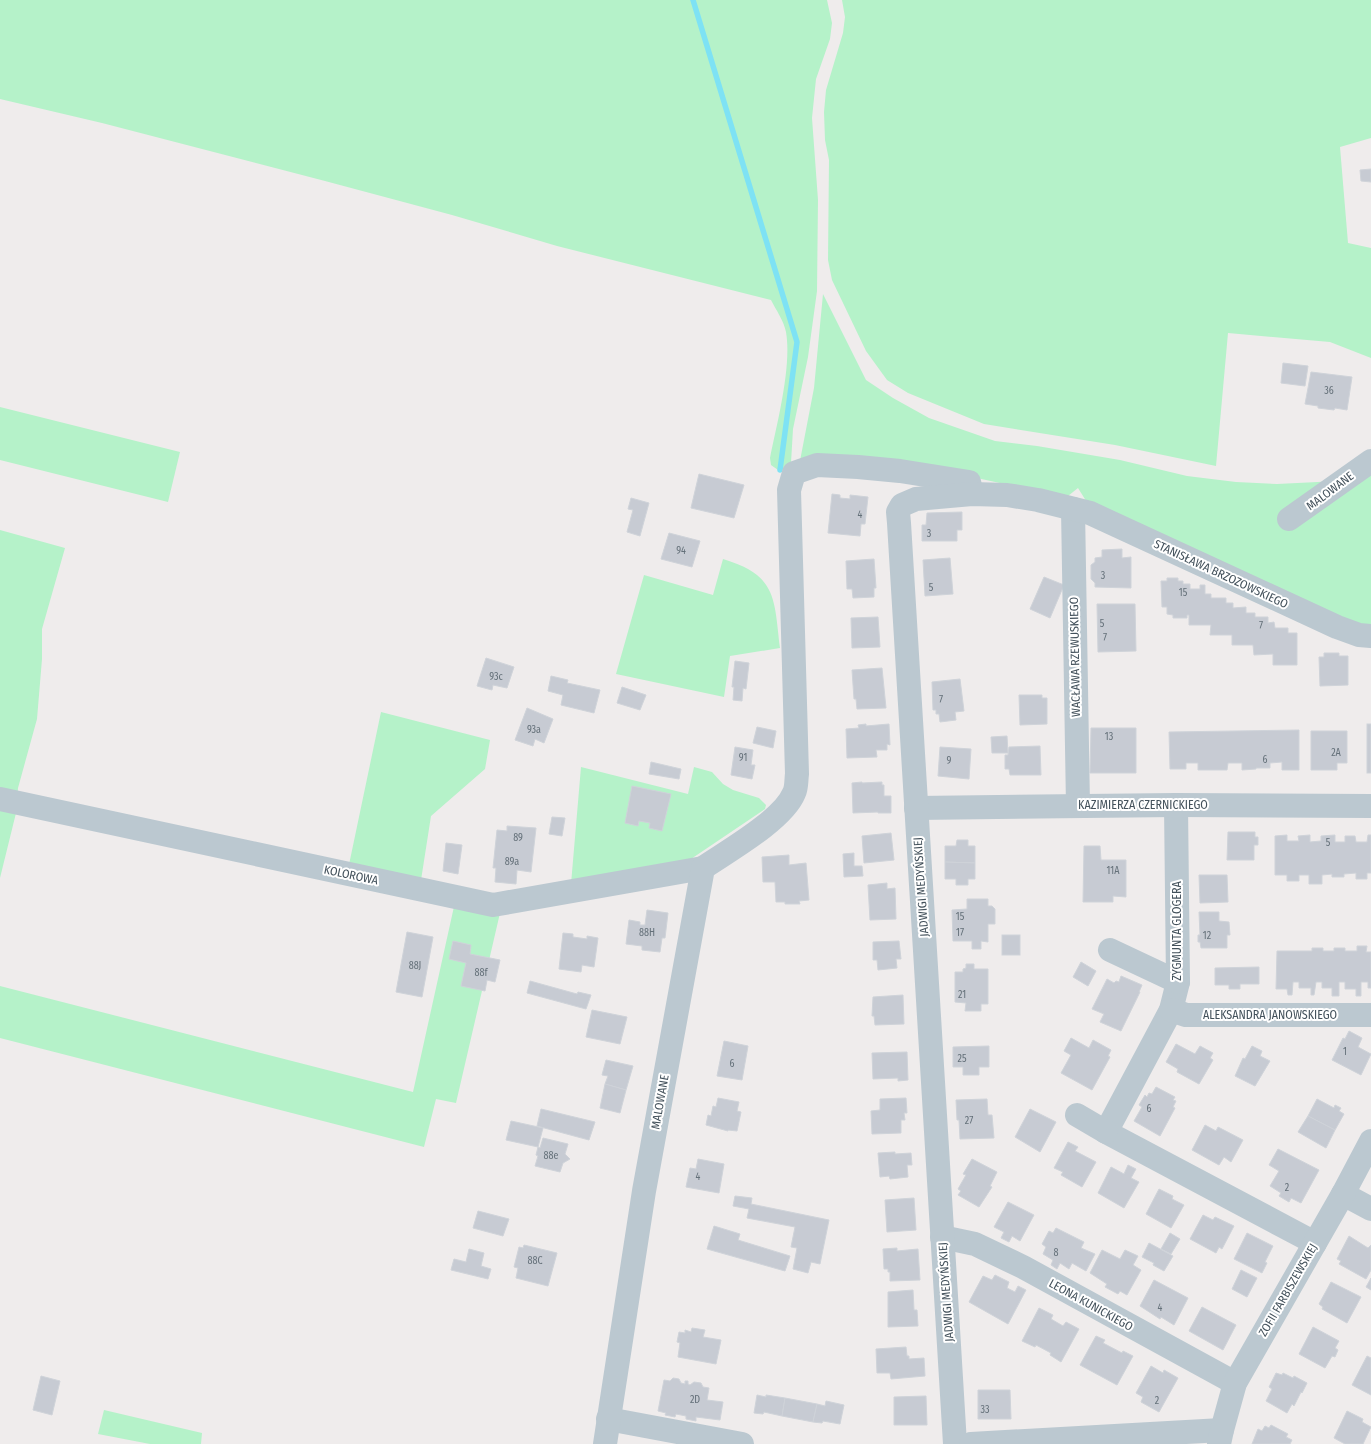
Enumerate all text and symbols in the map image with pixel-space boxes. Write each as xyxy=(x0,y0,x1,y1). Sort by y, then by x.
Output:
house number: 36 xyxy=(1324,385,1334,397)
street label: MALOWANE xyxy=(1304,469,1357,513)
house number: 4 xyxy=(858,509,863,521)
house number: 3 xyxy=(927,528,932,540)
street label: STANISŁAWA BRZOZOWSKIEGO xyxy=(1152,537,1290,611)
house number: 94 xyxy=(676,545,686,557)
house number: 3 xyxy=(1101,570,1106,582)
house number: 5 xyxy=(929,582,934,594)
house number: 15 xyxy=(1179,587,1188,599)
street label: WACŁAWA RZEWUSKIEGO xyxy=(1067,597,1083,717)
house number: 5 xyxy=(1100,618,1105,630)
house number: 7 xyxy=(1259,620,1263,632)
house number: 7 xyxy=(1103,632,1107,644)
house number: 93c xyxy=(489,671,503,683)
house number: 7 xyxy=(939,694,943,706)
house number: 93a xyxy=(527,724,541,736)
house number: 13 xyxy=(1105,731,1114,743)
house number: 2A xyxy=(1331,747,1342,759)
house number: 91 xyxy=(739,752,747,764)
house number: 6 xyxy=(1263,754,1268,766)
house number: 9 xyxy=(947,755,952,767)
street label: KAZIMIERZA CZERNICKIEGO xyxy=(1078,798,1208,812)
house number: 89 xyxy=(513,832,523,844)
street label: JADWIGI MEDYŃSKIEJ xyxy=(910,837,931,937)
house number: 5 xyxy=(1326,837,1331,849)
house number: 89a xyxy=(505,856,519,868)
street label: KOLOROWA xyxy=(323,862,380,888)
house number: 11A xyxy=(1107,865,1120,877)
street label: ZYGMUNTA GLOGERA xyxy=(1170,880,1184,981)
house number: 15 xyxy=(956,911,965,923)
house number: 88H xyxy=(639,927,655,939)
house number: 17 xyxy=(956,927,964,939)
house number: 12 xyxy=(1203,930,1212,942)
house number: 88J xyxy=(409,960,421,972)
house number: 88f xyxy=(474,967,488,979)
house number: 21 xyxy=(958,989,966,1001)
street label: ALEKSANDRA JANOWSKIEGO xyxy=(1203,1008,1337,1022)
house number: 1 xyxy=(1343,1046,1347,1058)
house number: 25 xyxy=(958,1053,967,1065)
house number: 6 xyxy=(730,1058,735,1070)
street label: MALOWANE xyxy=(648,1073,672,1130)
house number: 6 xyxy=(1147,1103,1152,1115)
house number: 27 xyxy=(965,1115,973,1127)
house number: 88e xyxy=(544,1150,559,1162)
house number: 4 xyxy=(696,1171,701,1183)
house number: 2 xyxy=(1285,1182,1290,1194)
street label: ZOFII FARBISZEWSKIEJ xyxy=(1256,1241,1320,1339)
street label: JADWIGI MEDYŃSKIEJ xyxy=(935,1242,956,1342)
house number: 8 xyxy=(1054,1247,1059,1259)
house number: 88C xyxy=(527,1255,543,1267)
street label: LEONA KUNICKIEGO xyxy=(1046,1276,1136,1334)
house number: 4 xyxy=(1158,1302,1163,1314)
house number: 2D xyxy=(690,1394,700,1406)
house number: 2 xyxy=(1155,1395,1160,1407)
house number: 33 xyxy=(980,1404,990,1416)

